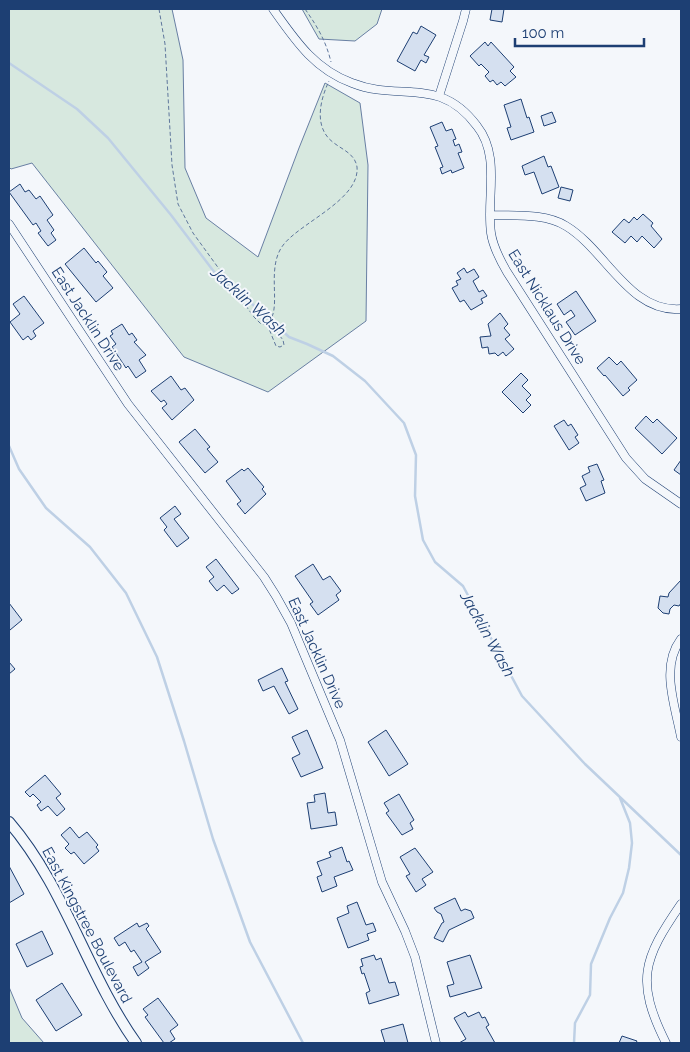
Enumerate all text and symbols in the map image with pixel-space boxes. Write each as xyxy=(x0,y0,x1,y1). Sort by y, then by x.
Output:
scale bar xyxy=(515,15,644,47)
text: 100 m xyxy=(522,24,564,42)
street label: East Nicklaus Drive xyxy=(504,246,590,368)
water label: Jacklin Wash xyxy=(206,262,290,340)
street label: East Jacklin Drive xyxy=(48,264,128,374)
water label: Jacklin Wash xyxy=(456,587,519,680)
street label: East Jacklin Drive xyxy=(284,594,350,712)
street label: East Kingstree Boulevard xyxy=(38,844,136,1006)

